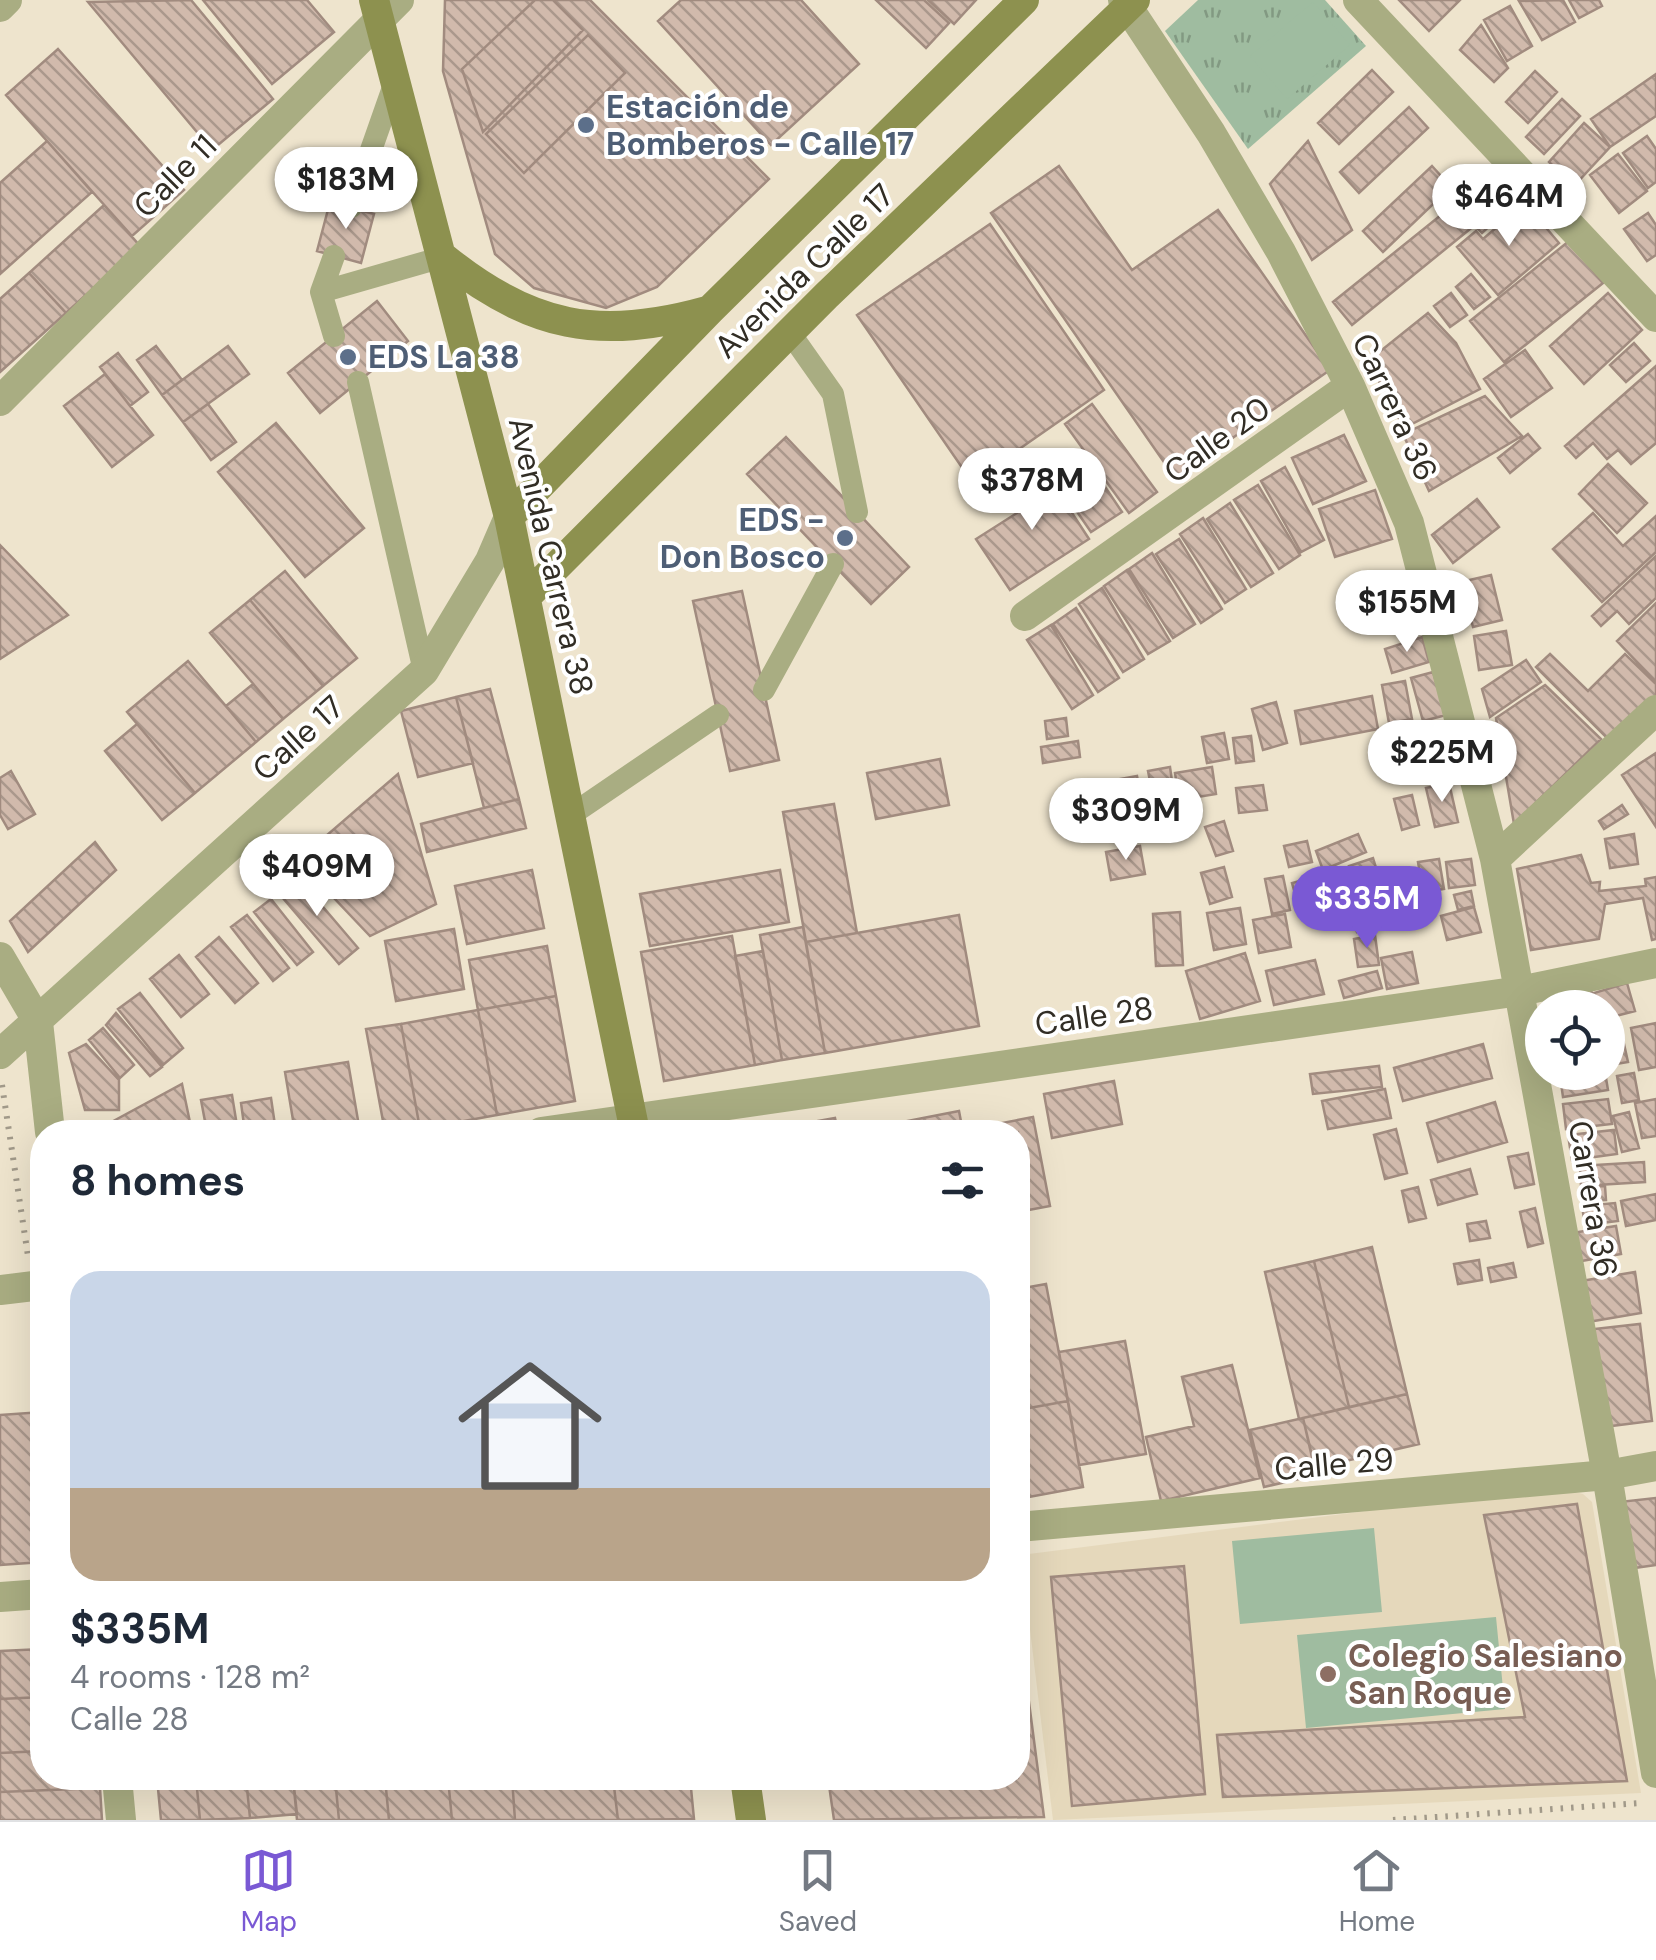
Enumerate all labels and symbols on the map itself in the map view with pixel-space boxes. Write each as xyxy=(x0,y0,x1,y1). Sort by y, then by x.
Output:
place label: Estación de Bomberos - Calle 17 xyxy=(606,86,914,165)
marker: Estación de Bomberos - Calle 17 xyxy=(575,114,597,136)
street label: Calle 11 xyxy=(124,125,226,227)
pin: $183M xyxy=(276,147,416,232)
pin: $464M xyxy=(1439,164,1579,249)
street label: Avenida Calle 17 xyxy=(705,175,903,367)
street label: Carrera 36 xyxy=(1343,326,1447,488)
place label: EDS La 38 xyxy=(368,336,520,378)
marker: EDS La 38 xyxy=(337,346,359,368)
street label: Calle 20 xyxy=(1156,387,1278,493)
street label: Avenida Carrera 38 xyxy=(499,413,603,699)
pin: $378M xyxy=(962,448,1102,533)
place label: EDS - Don Bosco xyxy=(660,499,825,578)
marker: EDS - Don Bosco xyxy=(834,527,856,549)
pin: $155M xyxy=(1337,570,1477,655)
street label: Calle 17 xyxy=(244,686,352,790)
pin: $225M xyxy=(1372,720,1512,805)
pin: $309M xyxy=(1056,778,1196,863)
pin: $409M xyxy=(247,834,387,919)
pin: $335M xyxy=(1297,866,1437,951)
street label: Calle 28 xyxy=(1032,987,1156,1045)
street label: Carrera 36 xyxy=(1559,1117,1627,1281)
street label: Calle 29 xyxy=(1273,1438,1395,1490)
place label: Colegio Salesiano San Roque xyxy=(1348,1635,1623,1714)
marker: Colegio Salesiano San Roque xyxy=(1317,1663,1339,1685)

